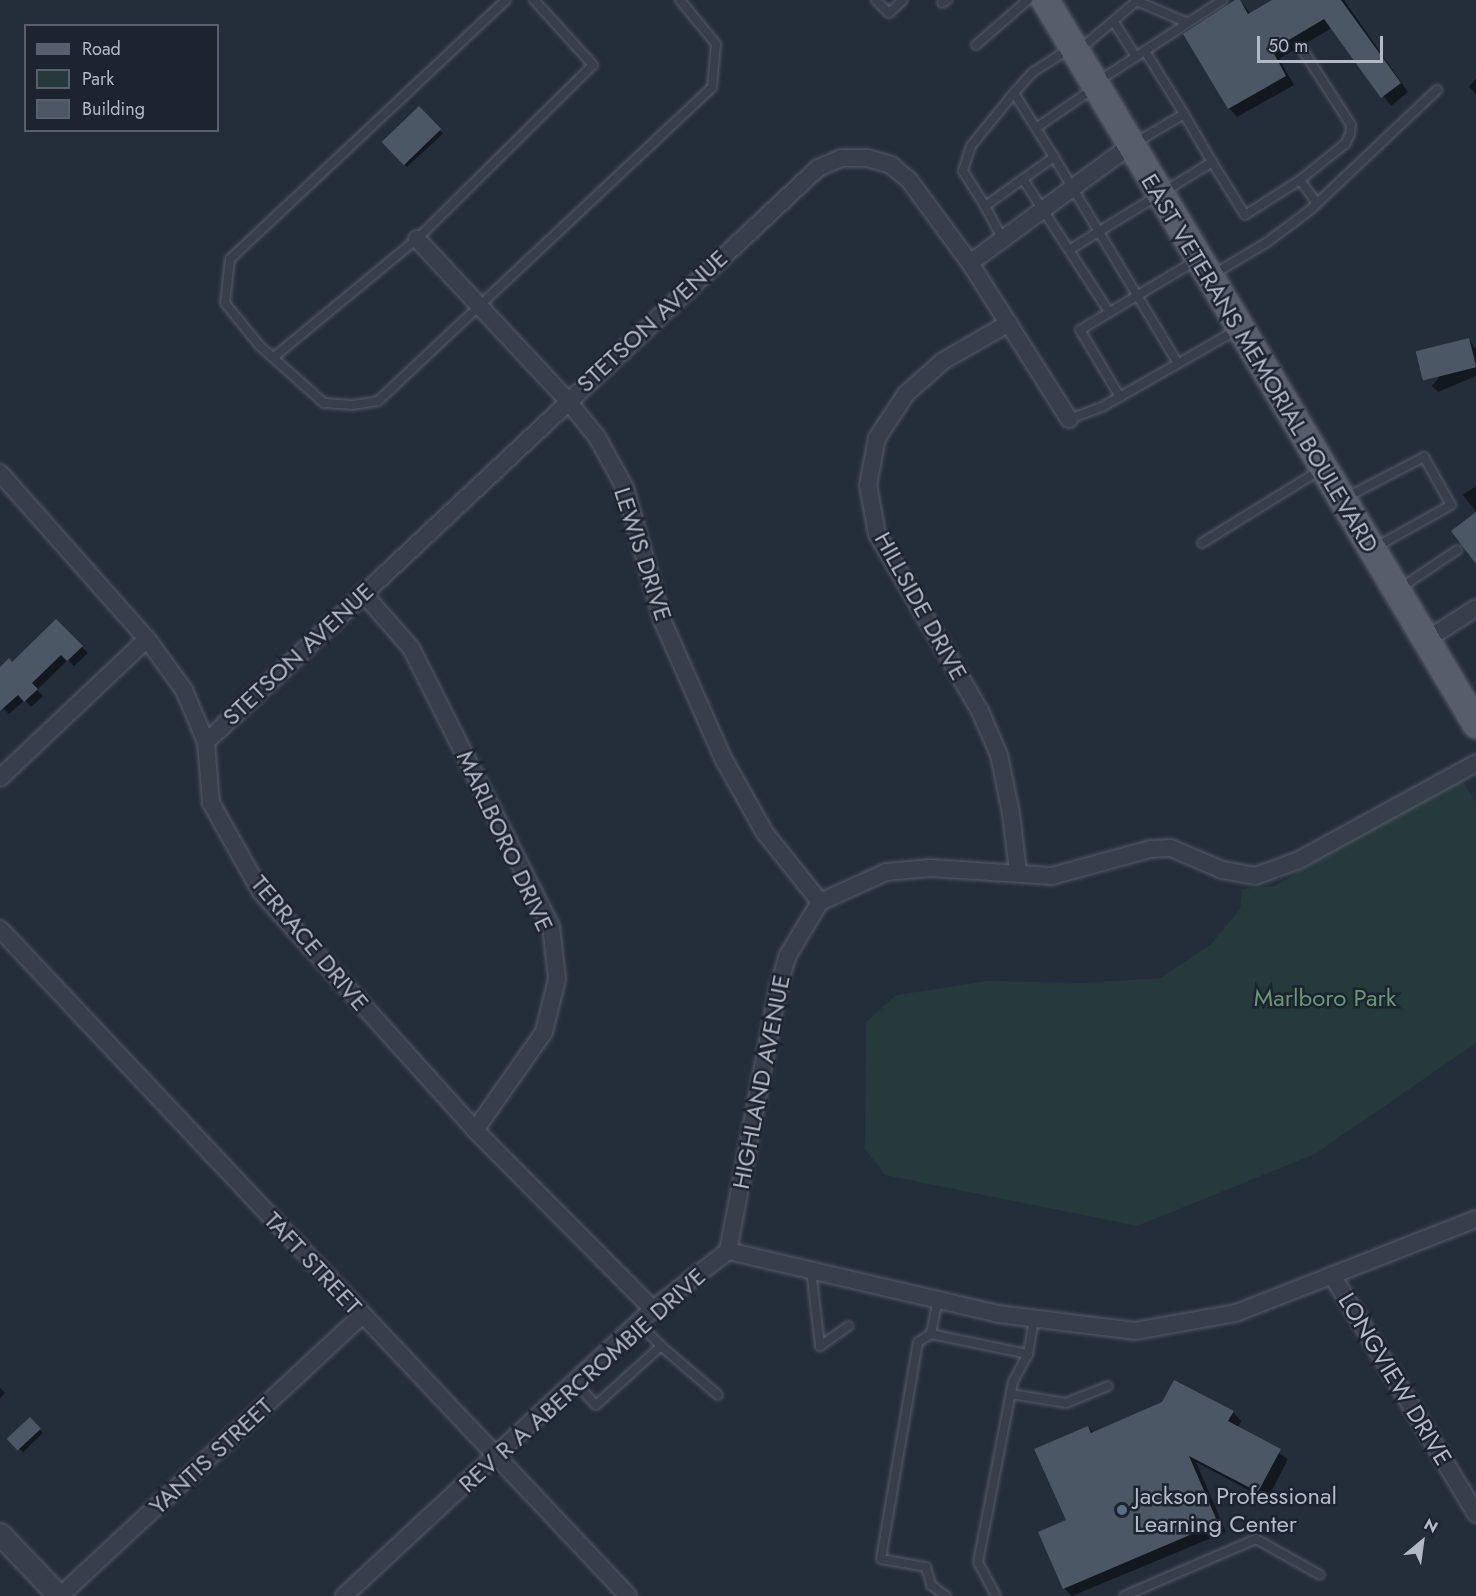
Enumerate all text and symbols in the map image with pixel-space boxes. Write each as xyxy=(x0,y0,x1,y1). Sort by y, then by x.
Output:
legend xyxy=(24,24,219,132)
scale bar xyxy=(1260,24,1386,62)
text: 50 m xyxy=(1268,33,1308,59)
text: Road xyxy=(82,36,121,62)
text: Park xyxy=(82,66,114,92)
text: Building xyxy=(82,96,145,122)
street label: EAST VETERANS MEMORIAL BOULEVARD xyxy=(1135,168,1385,558)
street label: STETSON AVENUE xyxy=(571,244,733,398)
street label: LEWIS DRIVE xyxy=(608,484,678,624)
street label: HILLSIDE DRIVE xyxy=(868,527,974,685)
street label: STETSON AVENUE xyxy=(217,577,379,731)
street label: MARLBORO DRIVE xyxy=(451,746,559,936)
street label: TERRACE DRIVE xyxy=(245,869,375,1017)
street label: HIGHLAND AVENUE xyxy=(726,972,796,1192)
park label: Marlboro Park xyxy=(1254,984,1396,1012)
street label: TAFT STREET xyxy=(258,1206,368,1320)
street label: REV R A ABERCROMBIE DRIVE xyxy=(453,1262,711,1498)
street label: LONGVIEW DRIVE xyxy=(1332,1288,1458,1470)
street label: YANTIS STREET xyxy=(143,1392,279,1520)
place label: Jackson Professional Learning Center xyxy=(1134,1482,1337,1538)
marker: Jackson Professional Learning Center xyxy=(1115,1503,1129,1517)
north arrow xyxy=(1392,1512,1452,1572)
text: N xyxy=(1420,1513,1442,1539)

